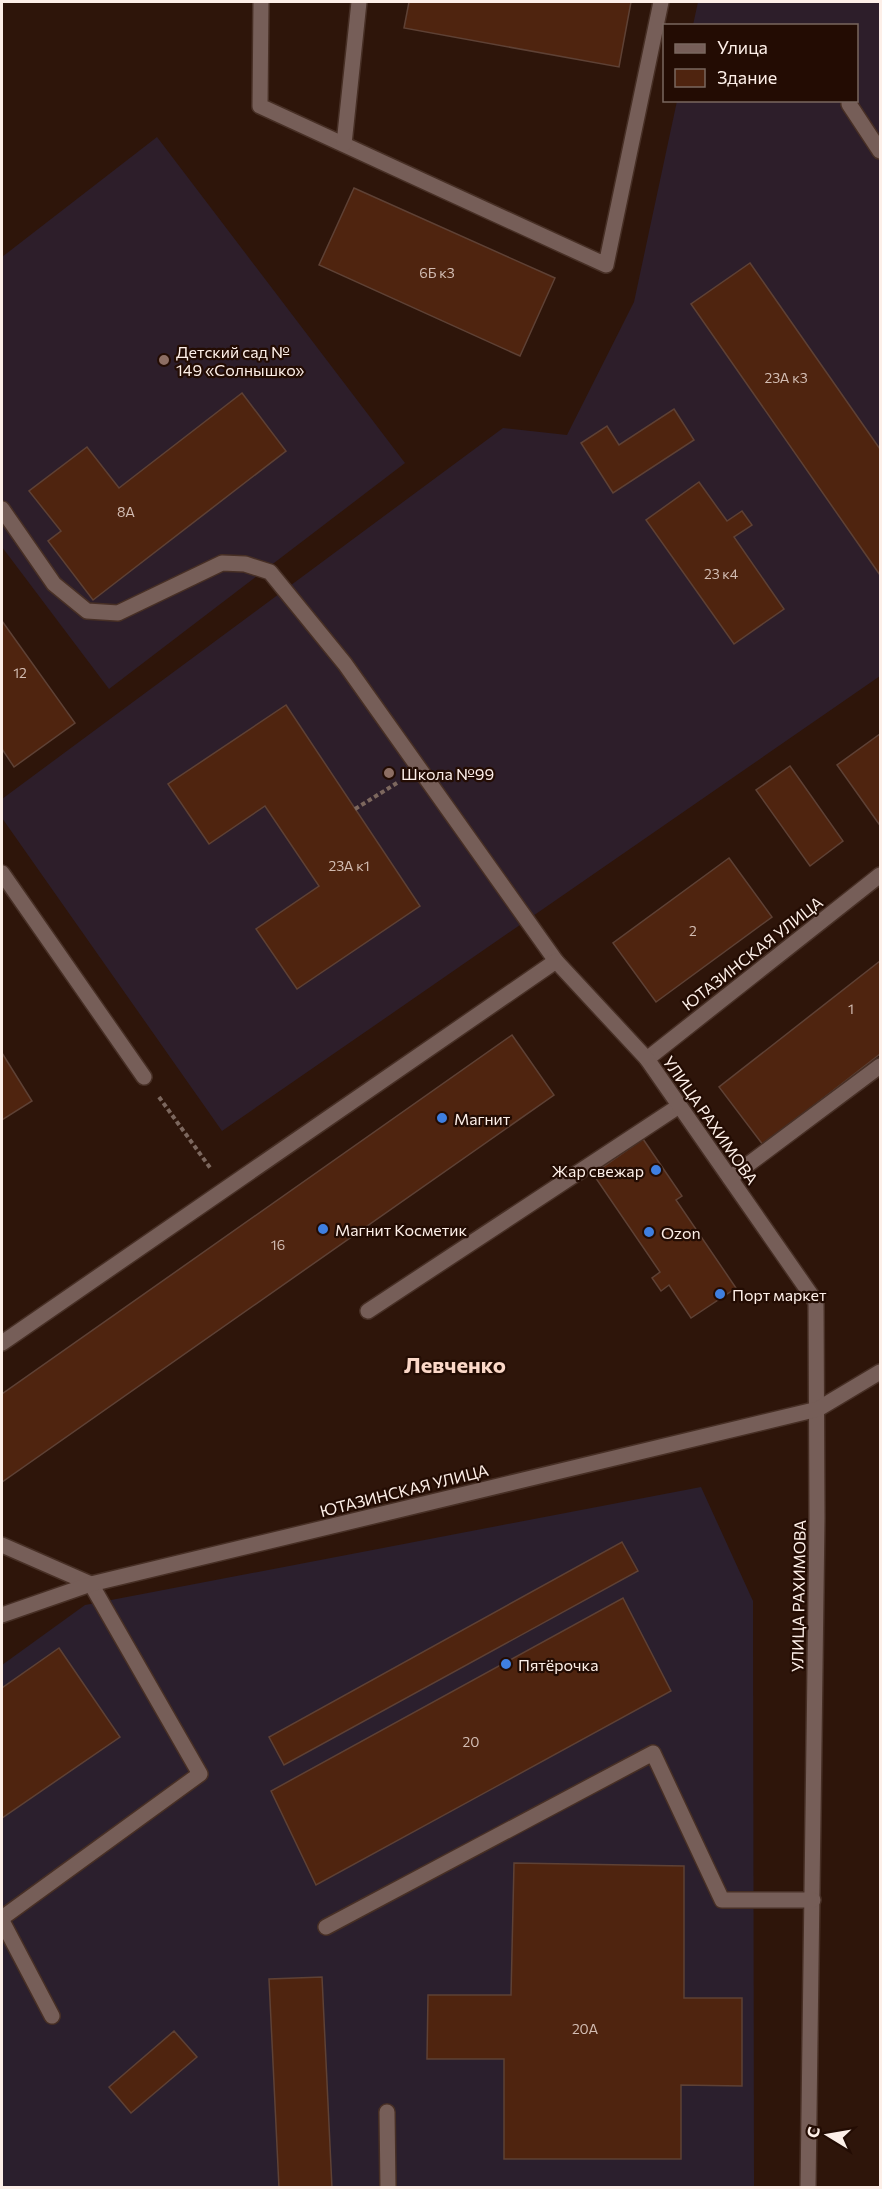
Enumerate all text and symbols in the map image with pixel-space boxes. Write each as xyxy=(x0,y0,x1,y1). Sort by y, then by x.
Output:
legend xyxy=(663,24,858,102)
text: Улица xyxy=(717,36,768,58)
text: Здание xyxy=(717,66,777,88)
house number: 6Б к3 xyxy=(419,264,455,281)
place label: Детский сад № 149 «Солнышко» xyxy=(176,342,304,379)
marker: Детский сад № 149 «Солнышко» xyxy=(157,353,171,367)
house number: 23А к3 xyxy=(764,369,808,386)
house number: 8А xyxy=(117,503,135,520)
house number: 23 к4 xyxy=(704,565,739,582)
house number: 12 xyxy=(13,664,27,681)
place label: Школа №99 xyxy=(401,764,494,783)
marker: Школа №99 xyxy=(382,766,396,780)
house number: 23А к1 xyxy=(328,857,370,874)
street label: ЮТАЗИНСКАЯ УЛИЦА xyxy=(678,892,826,1014)
house number: 2 xyxy=(689,922,697,939)
house number: 1 xyxy=(848,1000,854,1017)
street label: УЛИЦА РАХИМОВА xyxy=(660,1052,762,1188)
place label: Магнит xyxy=(454,1109,511,1128)
marker: Магнит xyxy=(435,1111,449,1125)
place label: Жар свежар xyxy=(552,1161,644,1180)
marker: Жар свежар xyxy=(649,1163,663,1177)
place label: Магнит Косметик xyxy=(335,1220,467,1239)
marker: Магнит Косметик xyxy=(316,1222,330,1236)
place label: Ozon xyxy=(661,1223,701,1242)
marker: Ozon xyxy=(642,1225,656,1239)
house number: 16 xyxy=(271,1236,285,1253)
place label: Порт маркет xyxy=(732,1285,827,1304)
marker: Порт маркет xyxy=(713,1287,727,1301)
district label: Левченко xyxy=(404,1351,506,1378)
street label: ЮТАЗИНСКАЯ УЛИЦА xyxy=(318,1460,490,1520)
street label: УЛИЦА РАХИМОВА xyxy=(787,1520,809,1672)
place label: Пятёрочка xyxy=(518,1655,598,1674)
marker: Пятёрочка xyxy=(499,1657,513,1671)
house number: 20 xyxy=(463,1733,479,1750)
house number: 20А xyxy=(572,2020,598,2037)
north arrow xyxy=(798,2105,858,2165)
text: С xyxy=(802,2125,823,2139)

